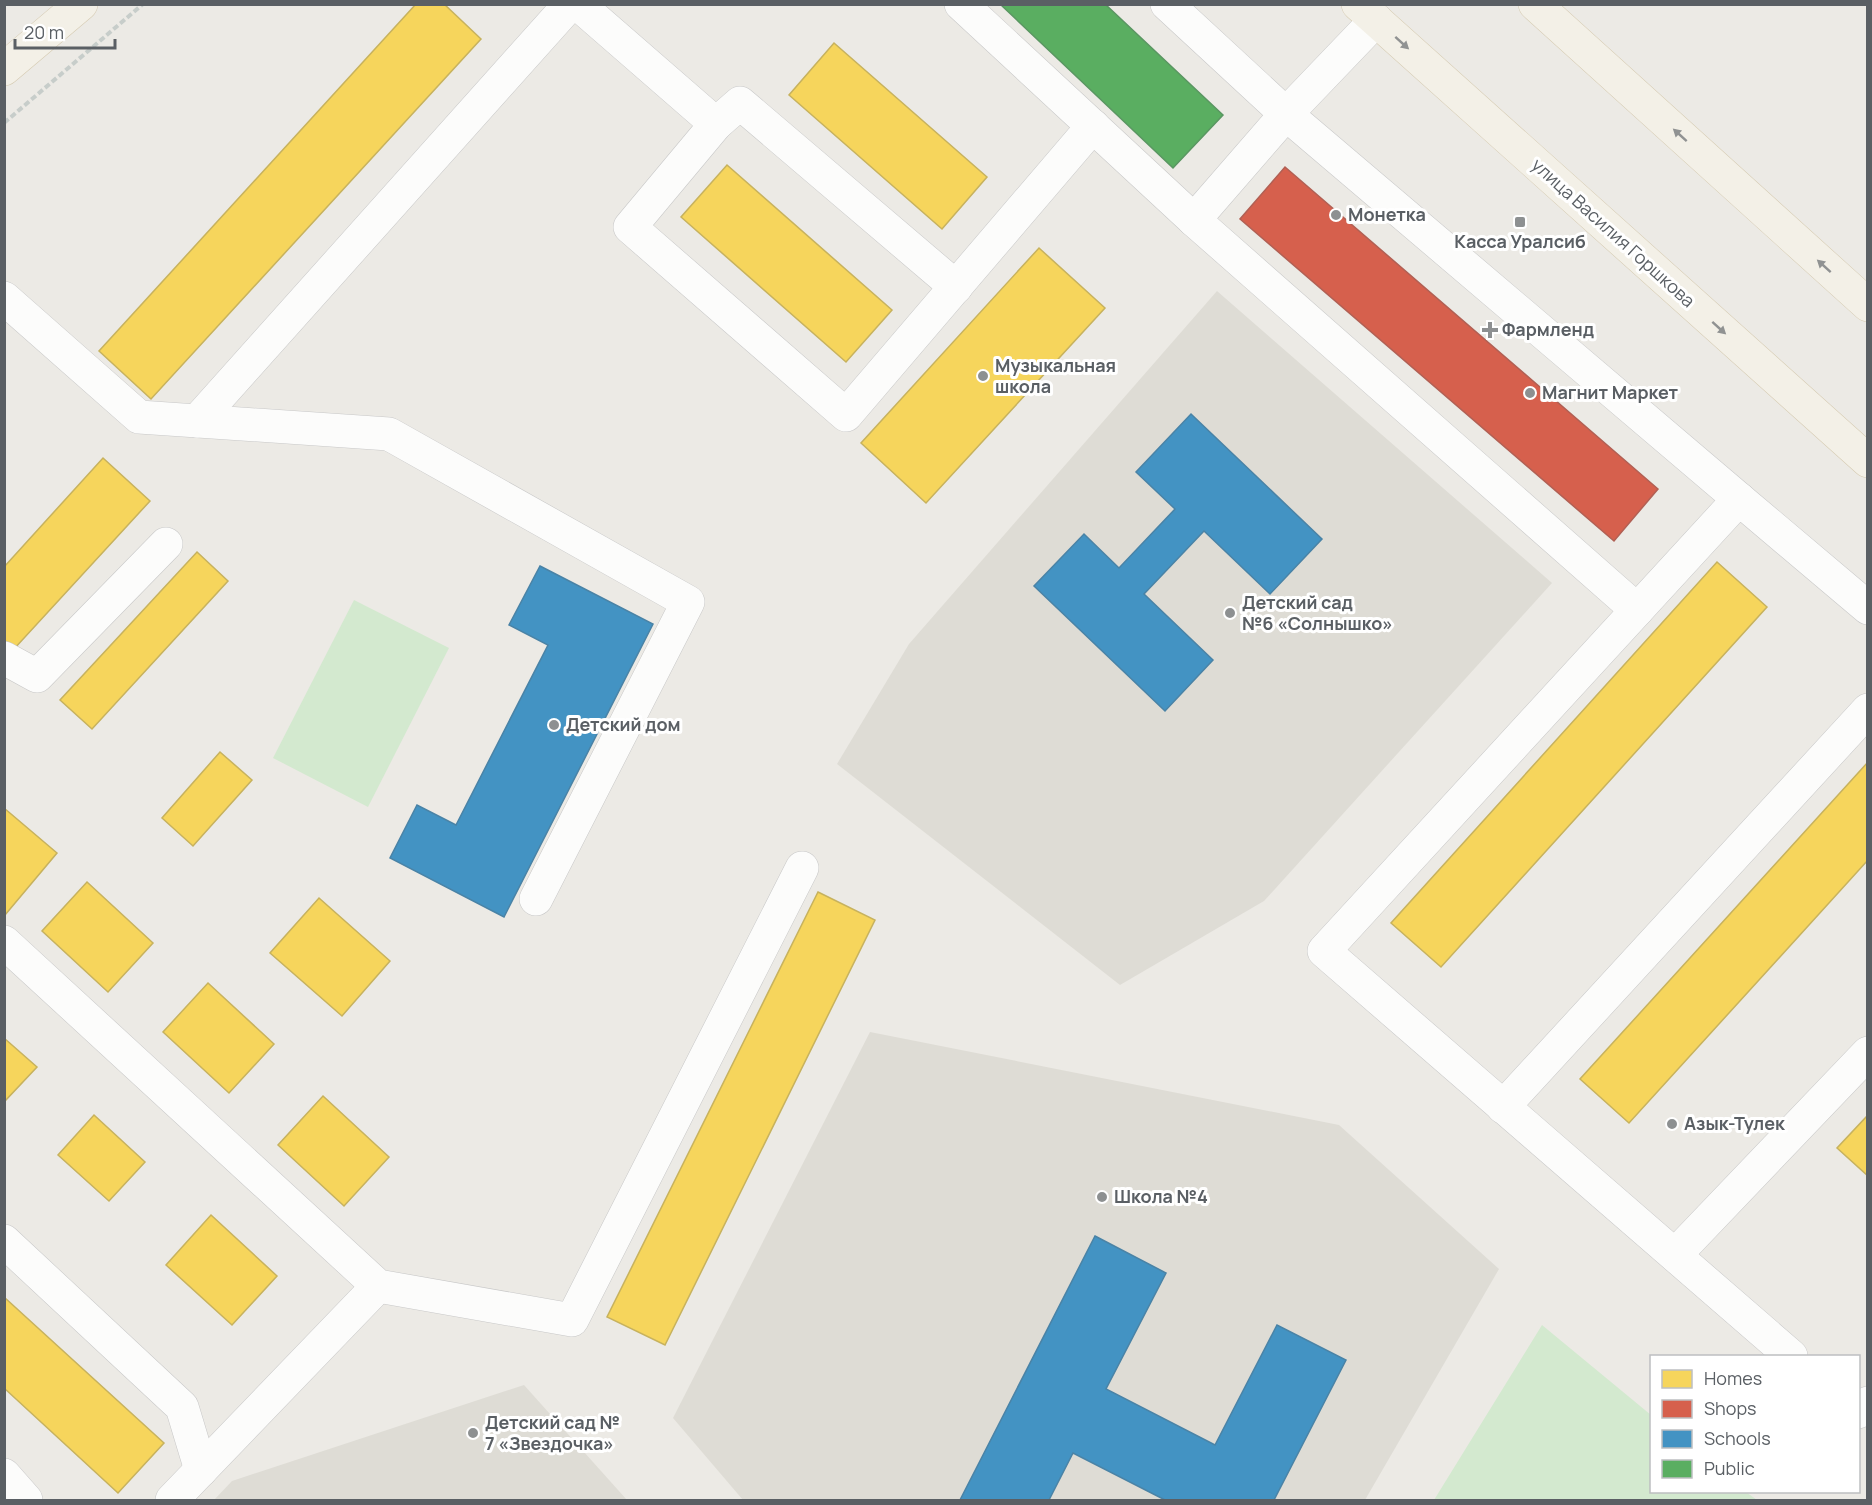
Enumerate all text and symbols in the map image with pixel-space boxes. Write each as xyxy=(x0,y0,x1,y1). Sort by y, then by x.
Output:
scale bar xyxy=(15,12,116,50)
text: 20 m xyxy=(24,20,64,44)
one-way arrow xyxy=(1394,36,1409,50)
one-way arrow xyxy=(1672,128,1687,142)
street label: улица Василия Горшкова xyxy=(1527,152,1700,312)
place label: Монетка xyxy=(1348,202,1426,226)
marker: Монетка xyxy=(1329,208,1343,222)
marker: Касса Уралсиб xyxy=(1513,215,1527,229)
place label: Касса Уралсиб xyxy=(1454,229,1586,253)
one-way arrow xyxy=(1817,260,1832,273)
place label: Фармленд xyxy=(1502,317,1594,341)
one-way arrow xyxy=(1711,321,1726,334)
marker: Фармленд xyxy=(1483,323,1497,337)
place label: Музыкальная школа xyxy=(995,353,1116,398)
marker: Музыкальная школа xyxy=(976,369,990,383)
place label: Магнит Маркет xyxy=(1542,380,1678,404)
marker: Магнит Маркет xyxy=(1523,386,1537,400)
place label: Детский сад №6 «Солнышко» xyxy=(1242,590,1393,635)
marker: Детский сад №6 «Солнышко» xyxy=(1223,606,1237,620)
place label: Детский дом xyxy=(566,712,681,736)
marker: Детский дом xyxy=(547,718,561,732)
place label: Азык-Тулек xyxy=(1684,1111,1786,1135)
marker: Азык-Тулек xyxy=(1665,1117,1679,1131)
place label: Школа №4 xyxy=(1114,1184,1208,1208)
marker: Школа №4 xyxy=(1095,1190,1109,1204)
legend xyxy=(1650,1355,1860,1493)
text: Homes xyxy=(1704,1366,1762,1390)
text: Shops xyxy=(1704,1396,1756,1420)
place label: Детский сад № 7 «Звездочка» xyxy=(485,1410,620,1455)
marker: Детский сад № 7 «Звездочка» xyxy=(466,1426,480,1440)
text: Schools xyxy=(1704,1426,1771,1450)
text: Public xyxy=(1704,1456,1755,1480)

